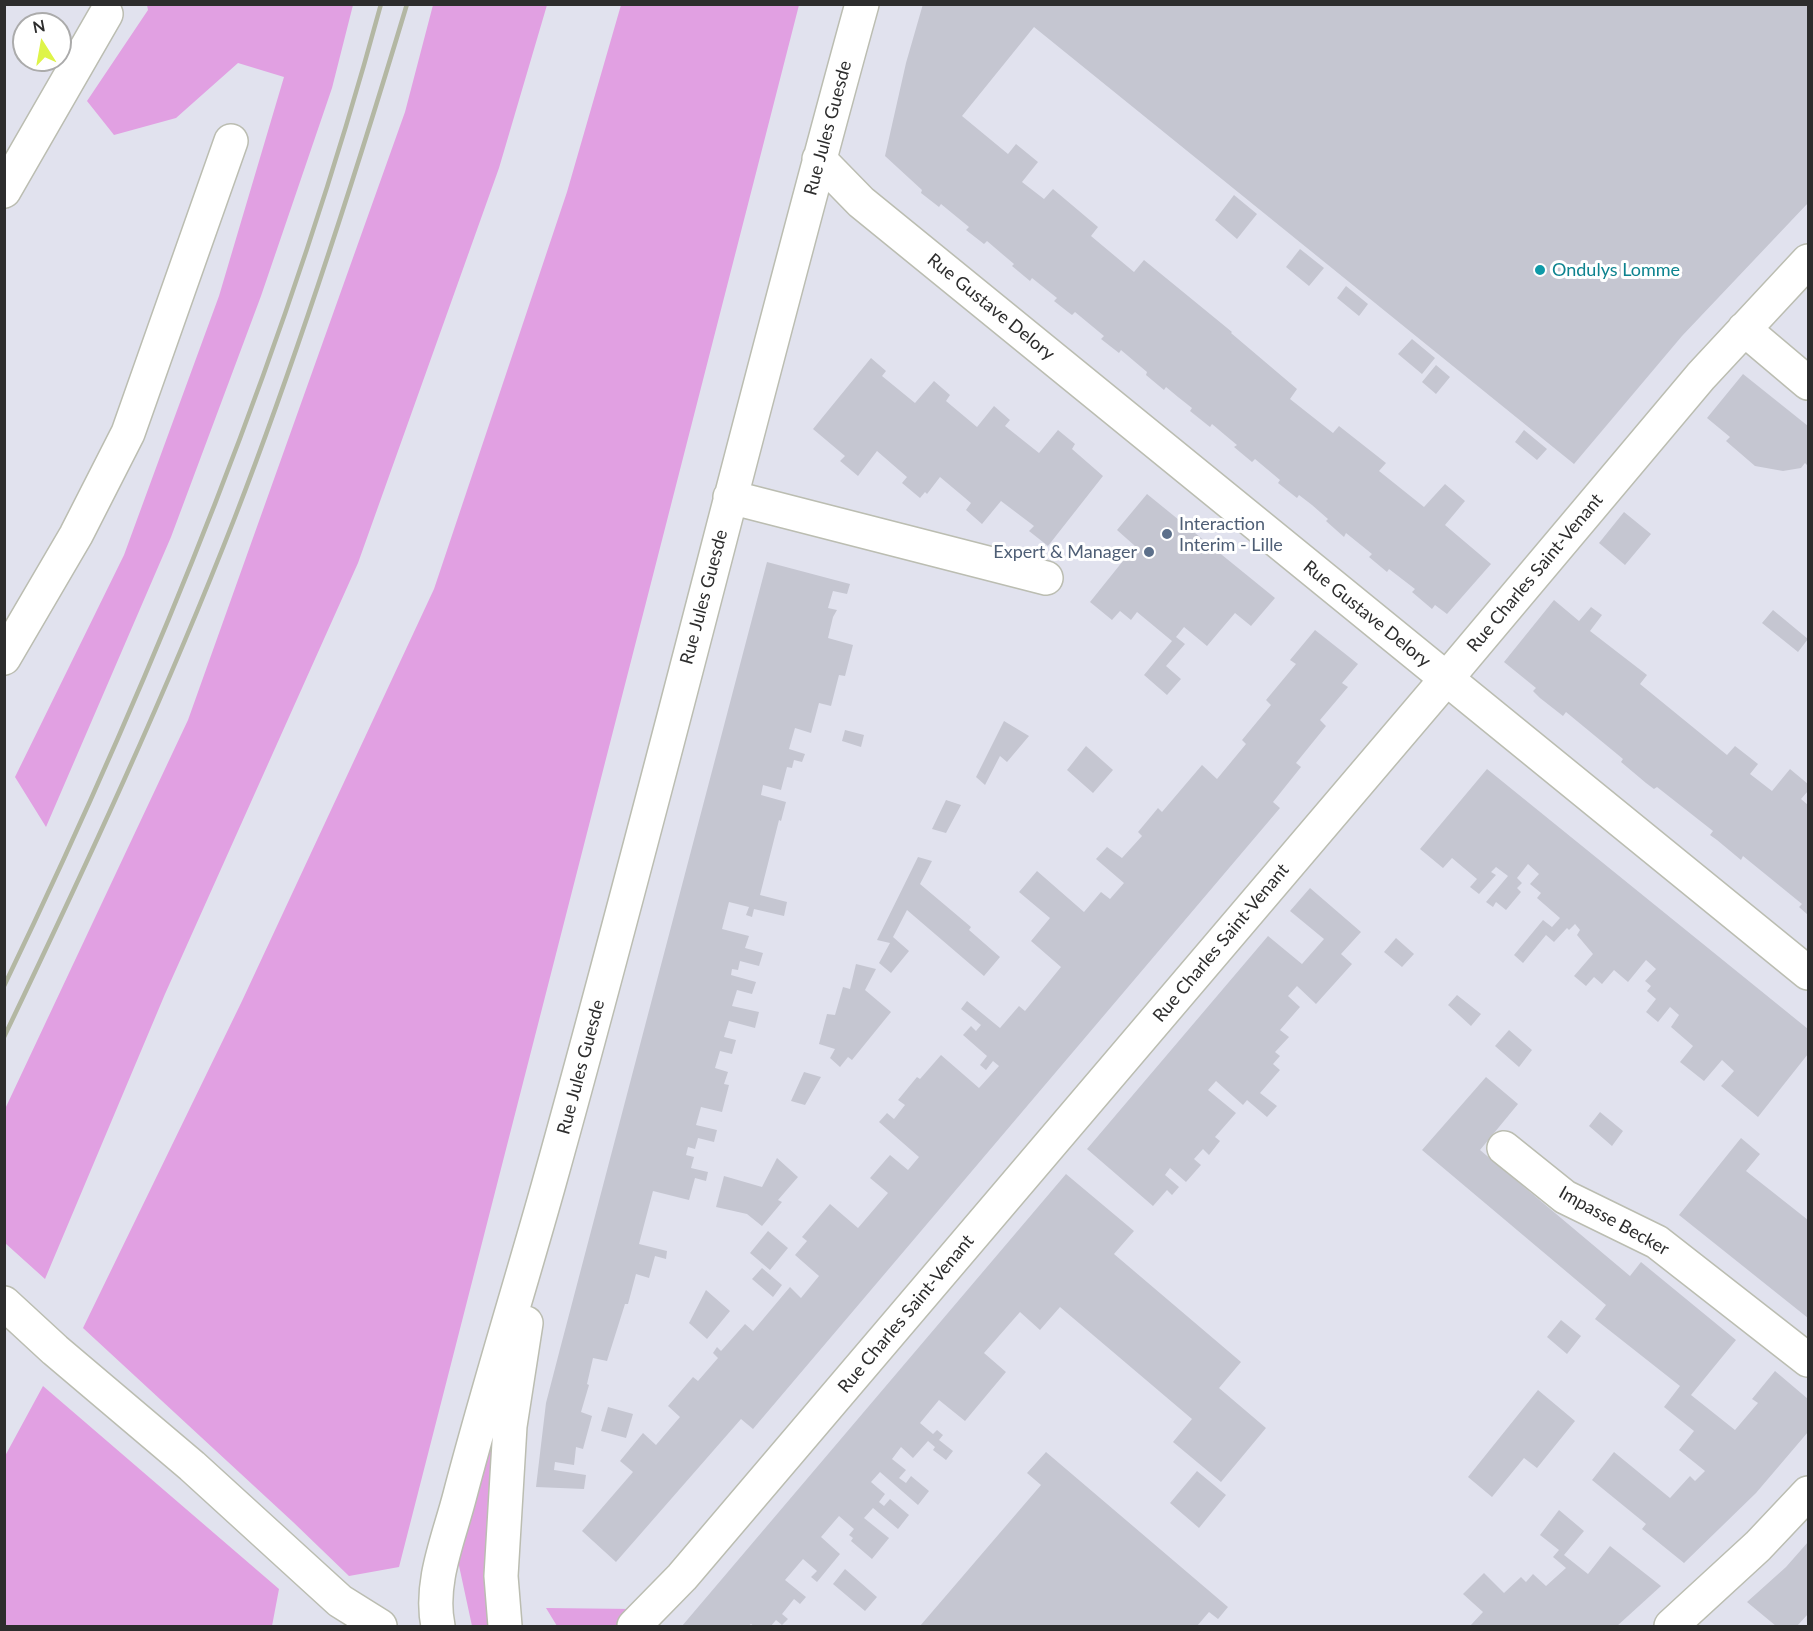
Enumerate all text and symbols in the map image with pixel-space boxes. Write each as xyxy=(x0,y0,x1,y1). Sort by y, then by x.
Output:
north arrow xyxy=(12,12,72,72)
text: N xyxy=(31,15,47,36)
street label: Rue Jules Guesde xyxy=(800,58,856,198)
street label: Rue Gustave Delory xyxy=(923,249,1059,365)
place label: Ondulys Lomme xyxy=(1552,259,1680,281)
marker: Ondulys Lomme xyxy=(1533,263,1547,277)
street label: Rue Charles Saint-Venant xyxy=(1462,489,1608,657)
place label: Interaction Interim - Lille xyxy=(1179,513,1283,556)
street label: Rue Jules Guesde xyxy=(676,527,732,667)
marker: Interaction Interim - Lille xyxy=(1160,527,1174,541)
place label: Expert & Manager xyxy=(993,541,1137,563)
marker: Expert & Manager xyxy=(1142,545,1156,559)
street label: Rue Gustave Delory xyxy=(1299,556,1435,672)
street label: Rue Charles Saint-Venant xyxy=(1148,859,1294,1027)
street label: Rue Jules Guesde xyxy=(553,997,609,1137)
street label: Impasse Becker xyxy=(1555,1182,1673,1260)
street label: Rue Charles Saint-Venant xyxy=(833,1230,979,1398)

